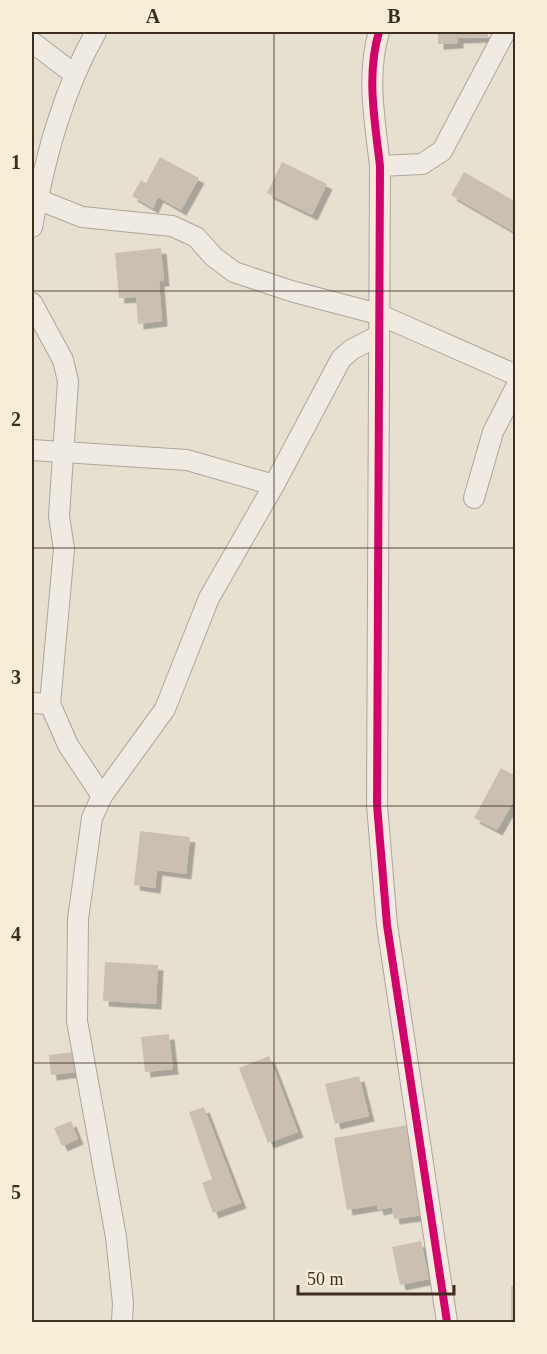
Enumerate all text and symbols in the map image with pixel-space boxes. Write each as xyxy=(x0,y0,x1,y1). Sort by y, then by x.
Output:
text: A xyxy=(146,5,161,27)
text: B xyxy=(387,5,401,27)
text: 1 xyxy=(11,151,21,173)
text: 2 xyxy=(11,408,21,430)
text: 3 xyxy=(11,666,21,688)
text: 4 xyxy=(11,923,21,945)
text: 5 xyxy=(11,1181,21,1203)
scale bar xyxy=(298,1258,454,1296)
text: 50 m xyxy=(307,1269,344,1289)

